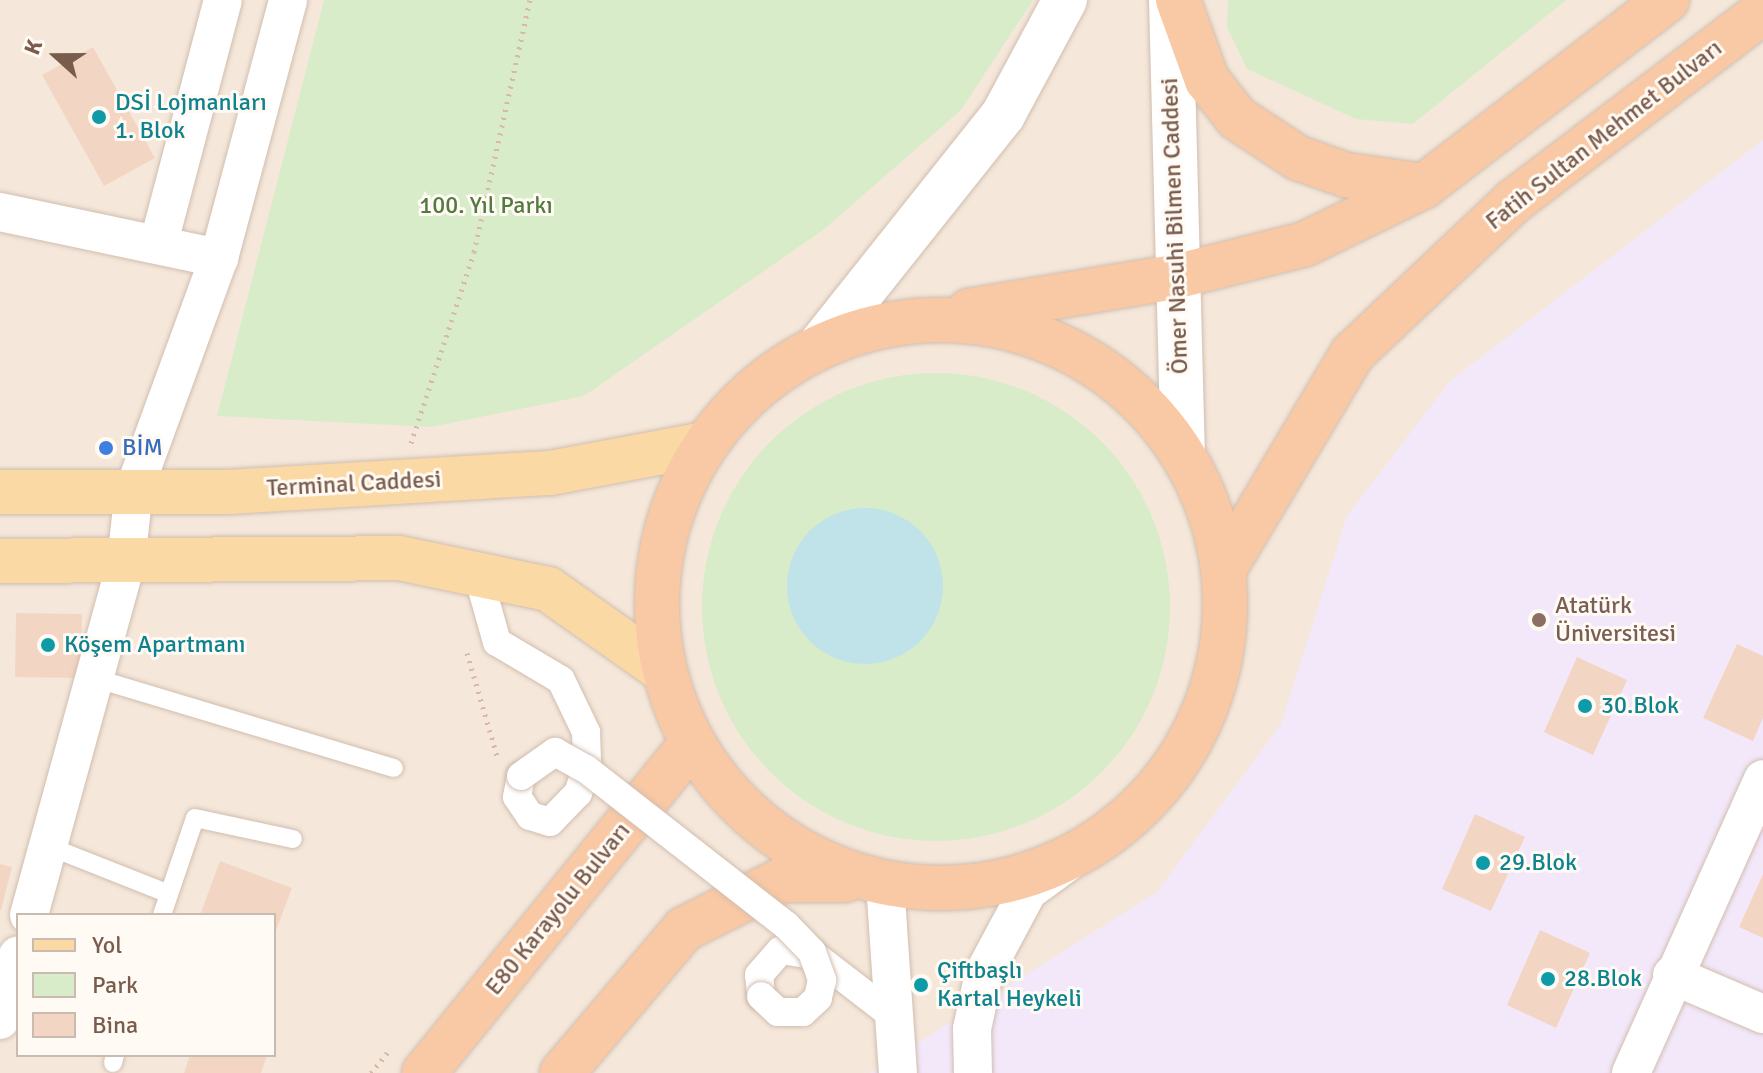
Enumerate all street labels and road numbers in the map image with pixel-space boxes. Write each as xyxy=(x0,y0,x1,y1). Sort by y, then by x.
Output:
street label: Fatih Sultan Mehmet Bulvarı xyxy=(1480,34,1728,236)
street label: Ömer Nasuhi Bilmen Caddesi xyxy=(1155,77,1195,375)
street label: Terminal Caddesi xyxy=(266,465,442,503)
street label: E80 Karayolu Bulvarı xyxy=(480,817,636,1001)

